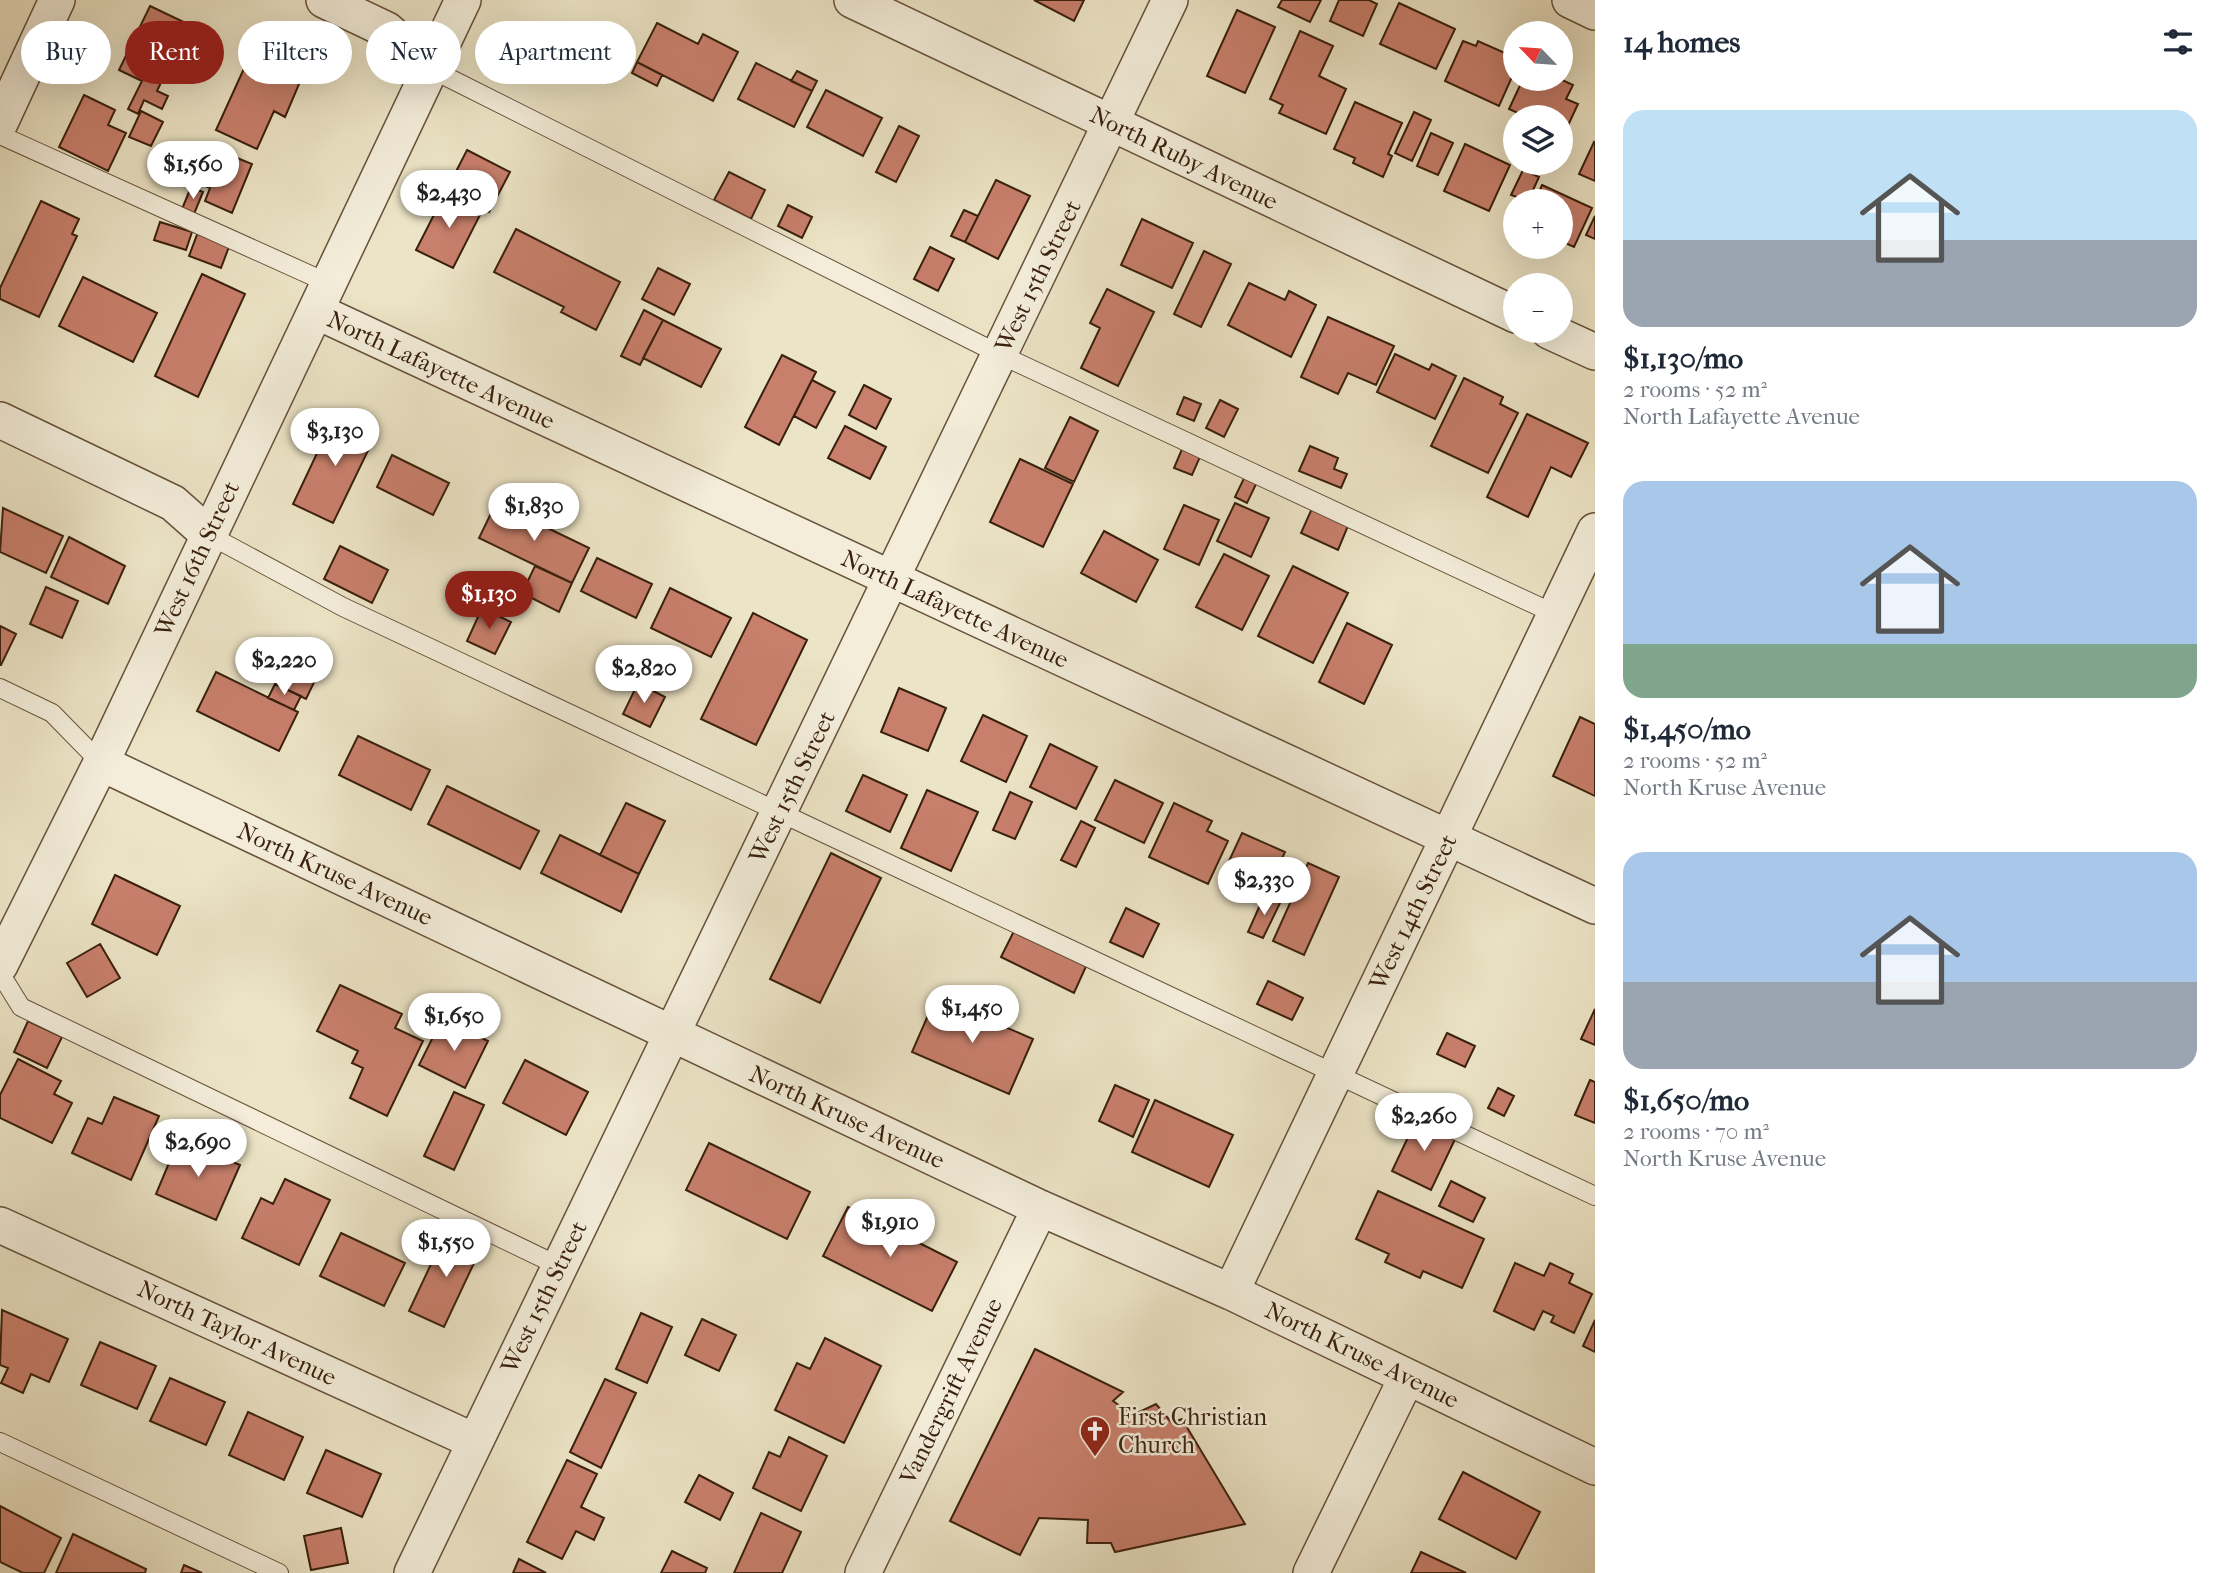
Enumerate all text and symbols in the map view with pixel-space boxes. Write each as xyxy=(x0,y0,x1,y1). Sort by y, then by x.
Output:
chip: Buy xyxy=(21,21,111,84)
chip: Rent xyxy=(125,21,224,84)
chip: Filters xyxy=(238,21,352,84)
chip: New xyxy=(366,21,461,84)
chip: Apartment xyxy=(475,21,636,84)
north arrow xyxy=(1503,21,1573,91)
map controls xyxy=(1503,21,1573,343)
icon: filters xyxy=(2159,23,2197,61)
text: 14 homes xyxy=(1623,25,1740,60)
street label: North Ruby Avenue xyxy=(1086,100,1282,216)
button: layers xyxy=(1503,105,1573,175)
pin: $1,560 xyxy=(136,142,250,201)
text: $1,560 xyxy=(163,150,223,177)
icon: home xyxy=(1847,155,1973,281)
pin: $2,430 xyxy=(392,170,506,230)
text: $2,430 xyxy=(416,179,482,206)
button: + xyxy=(1503,189,1573,259)
street label: West 15th Street xyxy=(989,195,1087,358)
button: − xyxy=(1503,273,1573,343)
street label: North Lafayette Avenue xyxy=(323,305,559,435)
text: $1,130/mo xyxy=(1623,341,1743,376)
text: 2 rooms · 52 m² xyxy=(1623,376,1767,403)
text: North Lafayette Avenue xyxy=(1623,403,1860,430)
pin: $3,130 xyxy=(278,408,392,468)
text: $3,130 xyxy=(306,417,364,444)
street label: West 16th Street xyxy=(148,476,245,642)
pin: $1,830 xyxy=(477,484,591,543)
text: $1,830 xyxy=(504,492,564,519)
icon: home xyxy=(1847,526,1973,652)
street label: North Lafayette Avenue xyxy=(837,544,1073,674)
pin: $1,130 xyxy=(432,572,546,631)
text: $1,130 xyxy=(461,580,517,607)
pin: $2,220 xyxy=(227,638,341,697)
text: $2,220 xyxy=(251,646,317,673)
pin: $2,820 xyxy=(587,646,701,705)
text: $2,820 xyxy=(611,654,677,681)
street label: West 15th Street xyxy=(743,706,841,869)
text: $1,450/mo xyxy=(1623,712,1751,747)
text: 2 rooms · 52 m² xyxy=(1623,747,1767,774)
text: North Kruse Avenue xyxy=(1623,774,1826,801)
street label: North Kruse Avenue xyxy=(233,817,437,932)
street label: West 14th Street xyxy=(1363,829,1463,995)
pin: $2,330 xyxy=(1207,858,1321,917)
text: $2,330 xyxy=(1234,866,1294,893)
icon: home xyxy=(1847,897,1973,1023)
pin: $1,450 xyxy=(915,986,1029,1045)
pin: $1,650 xyxy=(397,993,511,1053)
text: $1,450 xyxy=(941,994,1003,1021)
text: $1,650 xyxy=(424,1002,484,1029)
street label: North Kruse Avenue xyxy=(745,1060,949,1175)
text: $1,650/mo xyxy=(1623,1083,1749,1118)
pin: $2,260 xyxy=(1367,1094,1481,1153)
text: $2,260 xyxy=(1391,1102,1457,1129)
text: 2 rooms · 70 m² xyxy=(1623,1118,1769,1145)
pin: $2,690 xyxy=(141,1120,255,1179)
text: $2,690 xyxy=(165,1128,231,1155)
text: North Kruse Avenue xyxy=(1623,1145,1826,1172)
pin: $1,910 xyxy=(833,1200,947,1259)
text: $1,910 xyxy=(861,1208,919,1235)
street label: West 15th Street xyxy=(495,1216,593,1379)
pin: $1,550 xyxy=(389,1220,503,1279)
text: $1,550 xyxy=(417,1228,475,1255)
street label: North Taylor Avenue xyxy=(133,1275,341,1391)
street label: Vandergrift Avenue xyxy=(893,1293,1008,1489)
street label: North Kruse Avenue xyxy=(1261,1296,1464,1414)
place label: First Christian Church xyxy=(1118,1403,1267,1459)
church icon: First Christian Church xyxy=(1078,1414,1112,1458)

